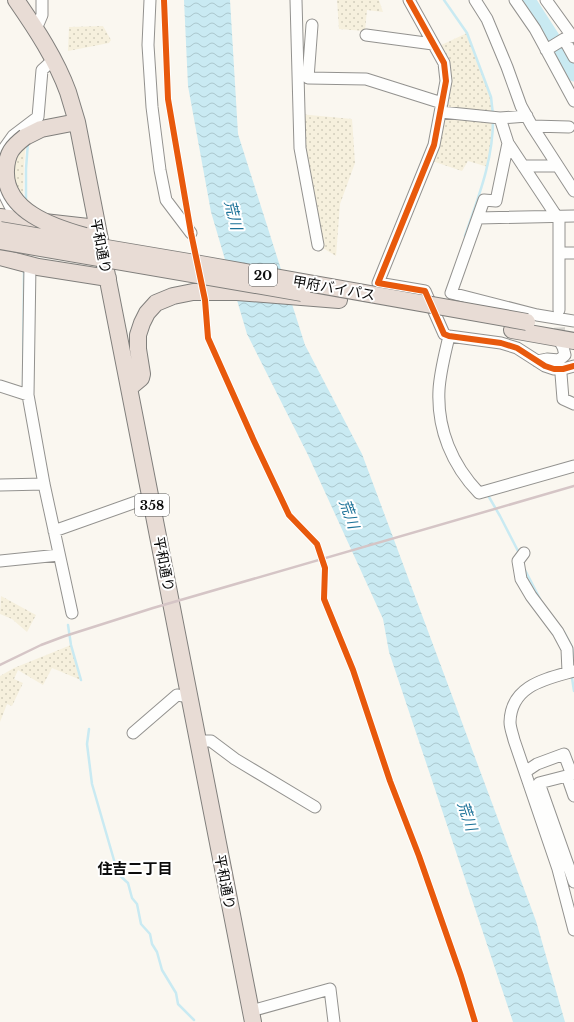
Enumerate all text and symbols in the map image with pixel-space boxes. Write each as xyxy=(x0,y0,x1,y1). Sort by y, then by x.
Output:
water label: 荒川 xyxy=(221,198,247,234)
street label: 平和通り xyxy=(87,217,115,275)
road number: 20 xyxy=(249,264,277,286)
street label: 甲府バイパス xyxy=(291,272,377,304)
road number: 358 xyxy=(135,494,169,516)
water label: 荒川 xyxy=(335,496,364,533)
street label: 平和通り xyxy=(150,535,178,593)
water label: 荒川 xyxy=(454,799,482,835)
street label: 平和通り xyxy=(211,853,239,911)
district label: 住吉二丁目 xyxy=(97,859,173,878)

